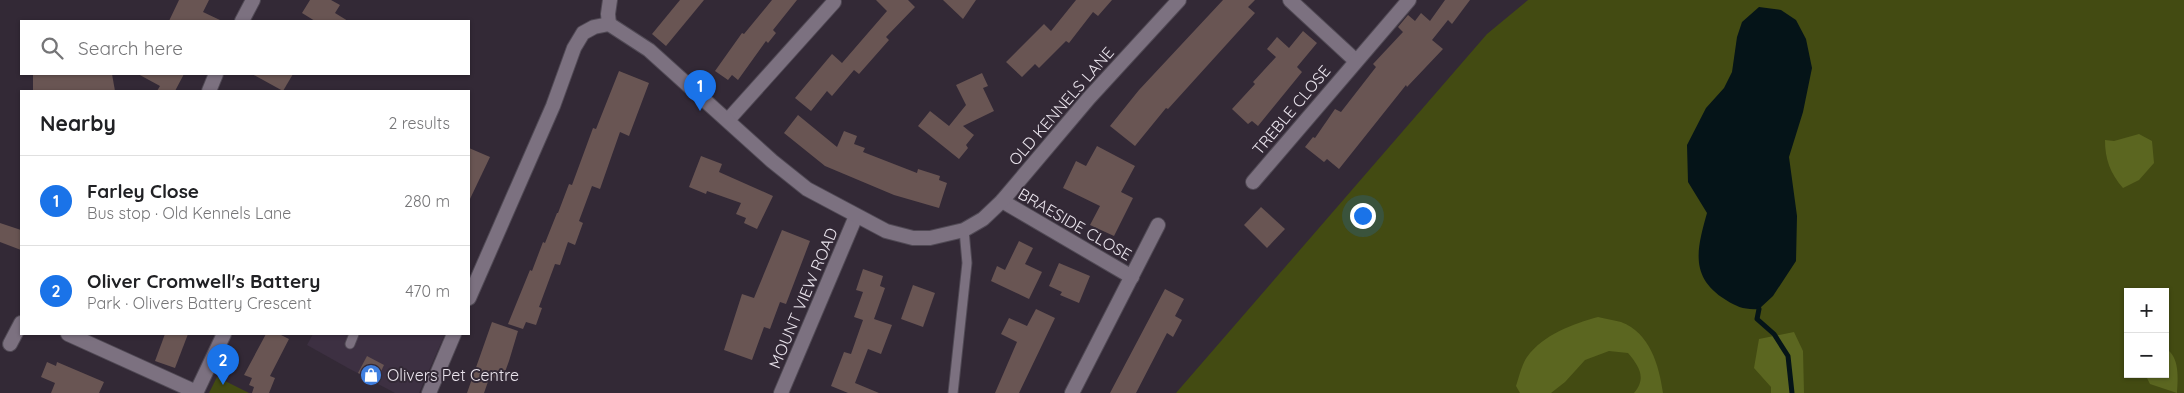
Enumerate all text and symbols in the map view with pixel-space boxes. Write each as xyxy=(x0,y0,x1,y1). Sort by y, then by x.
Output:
search box xyxy=(20,20,470,75)
icon: search xyxy=(38,34,66,62)
text: Search here xyxy=(78,36,183,60)
street label: OLD KENNELS LANE xyxy=(1004,43,1118,169)
street label: TREBLE CLOSE xyxy=(1248,61,1334,159)
pin: 1 xyxy=(684,70,716,111)
text: Nearby xyxy=(40,110,116,136)
text: 2 results xyxy=(388,113,450,133)
text: Farley Close xyxy=(87,179,199,203)
street label: BRAESIDE CLOSE xyxy=(1015,183,1135,265)
text: 1 xyxy=(53,191,59,211)
text: 280 m xyxy=(404,191,450,211)
text: Bus stop · Old Kennels Lane xyxy=(87,203,291,223)
your location xyxy=(1350,203,1376,229)
street label: MOUNT VIEW ROAD xyxy=(764,225,842,371)
text: Oliver Cromwell's Battery xyxy=(87,269,321,293)
text: 2 xyxy=(51,281,61,301)
text: 470 m xyxy=(405,281,450,301)
map controls xyxy=(2124,288,2169,378)
button: + xyxy=(2124,288,2169,333)
text: Park · Olivers Battery Crescent xyxy=(87,293,312,313)
button: − xyxy=(2124,333,2169,378)
pin: 2 xyxy=(207,344,239,385)
shop icon: Olivers Pet Centre xyxy=(359,363,383,387)
place label: Olivers Pet Centre xyxy=(387,365,519,385)

